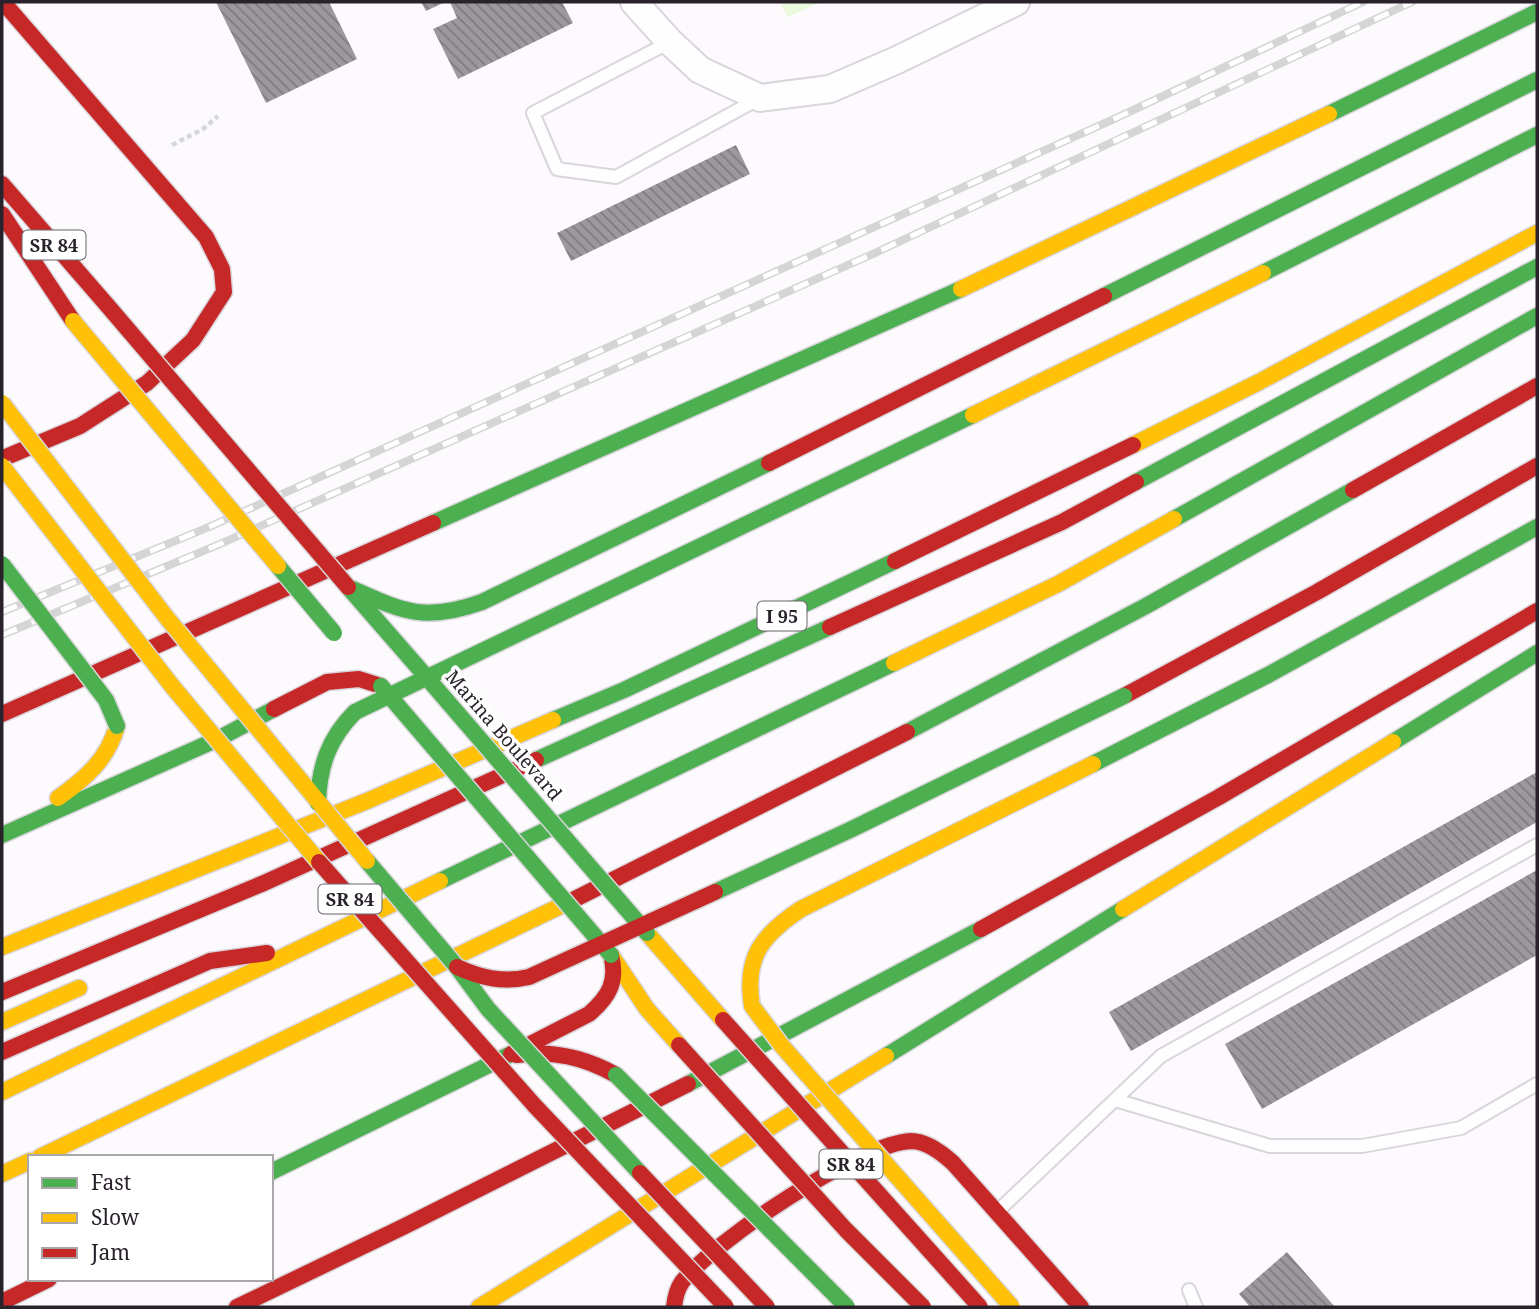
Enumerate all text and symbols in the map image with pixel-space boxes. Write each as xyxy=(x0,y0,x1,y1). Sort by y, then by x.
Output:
road number: SR 84 xyxy=(22,230,86,260)
road number: I 95 xyxy=(758,602,806,630)
street label: Marina Boulevard xyxy=(440,664,568,806)
road number: SR 84 xyxy=(318,884,382,914)
road number: SR 84 xyxy=(820,1149,882,1178)
legend xyxy=(28,1155,273,1281)
text: Fast xyxy=(91,1168,131,1196)
text: Slow xyxy=(91,1203,140,1231)
text: Jam xyxy=(90,1238,130,1266)

